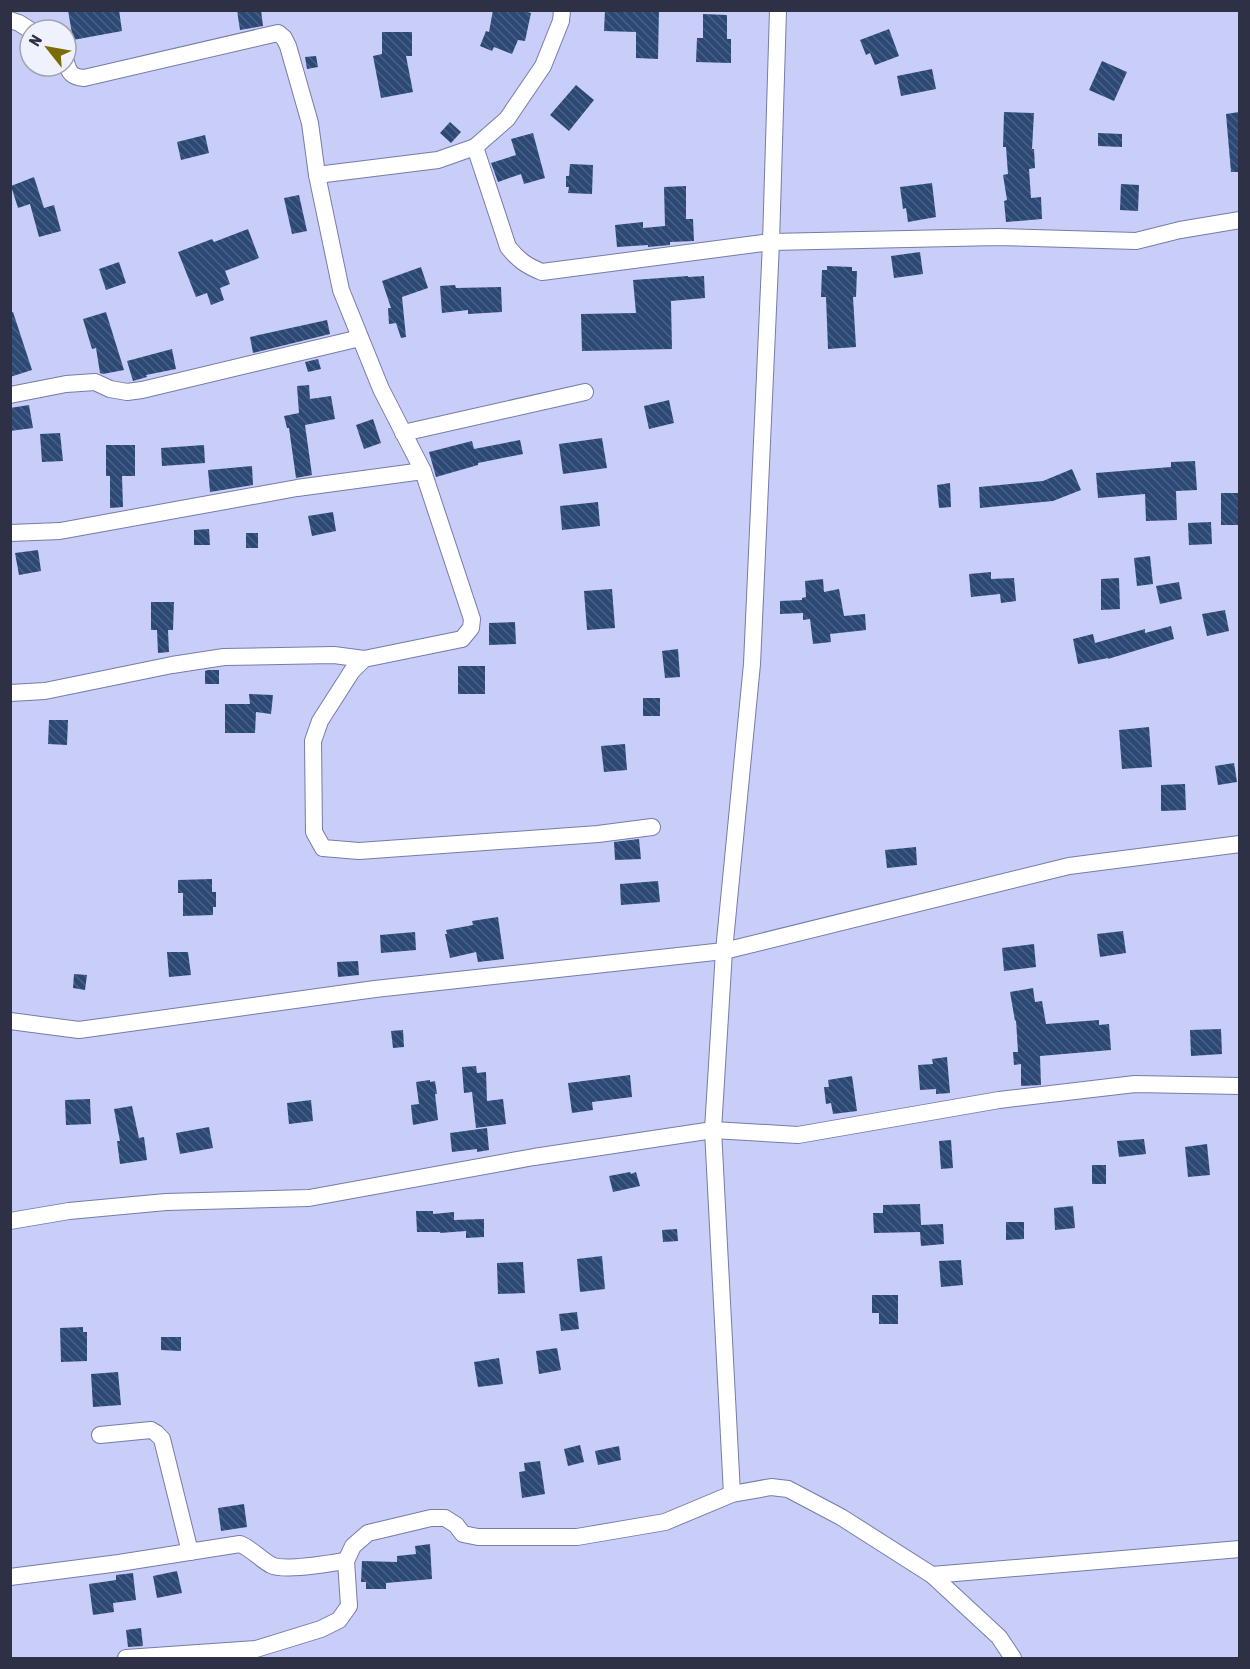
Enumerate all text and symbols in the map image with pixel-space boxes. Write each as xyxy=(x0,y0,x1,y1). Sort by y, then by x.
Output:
north arrow xyxy=(18,18,78,78)
text: N xyxy=(25,32,45,49)

